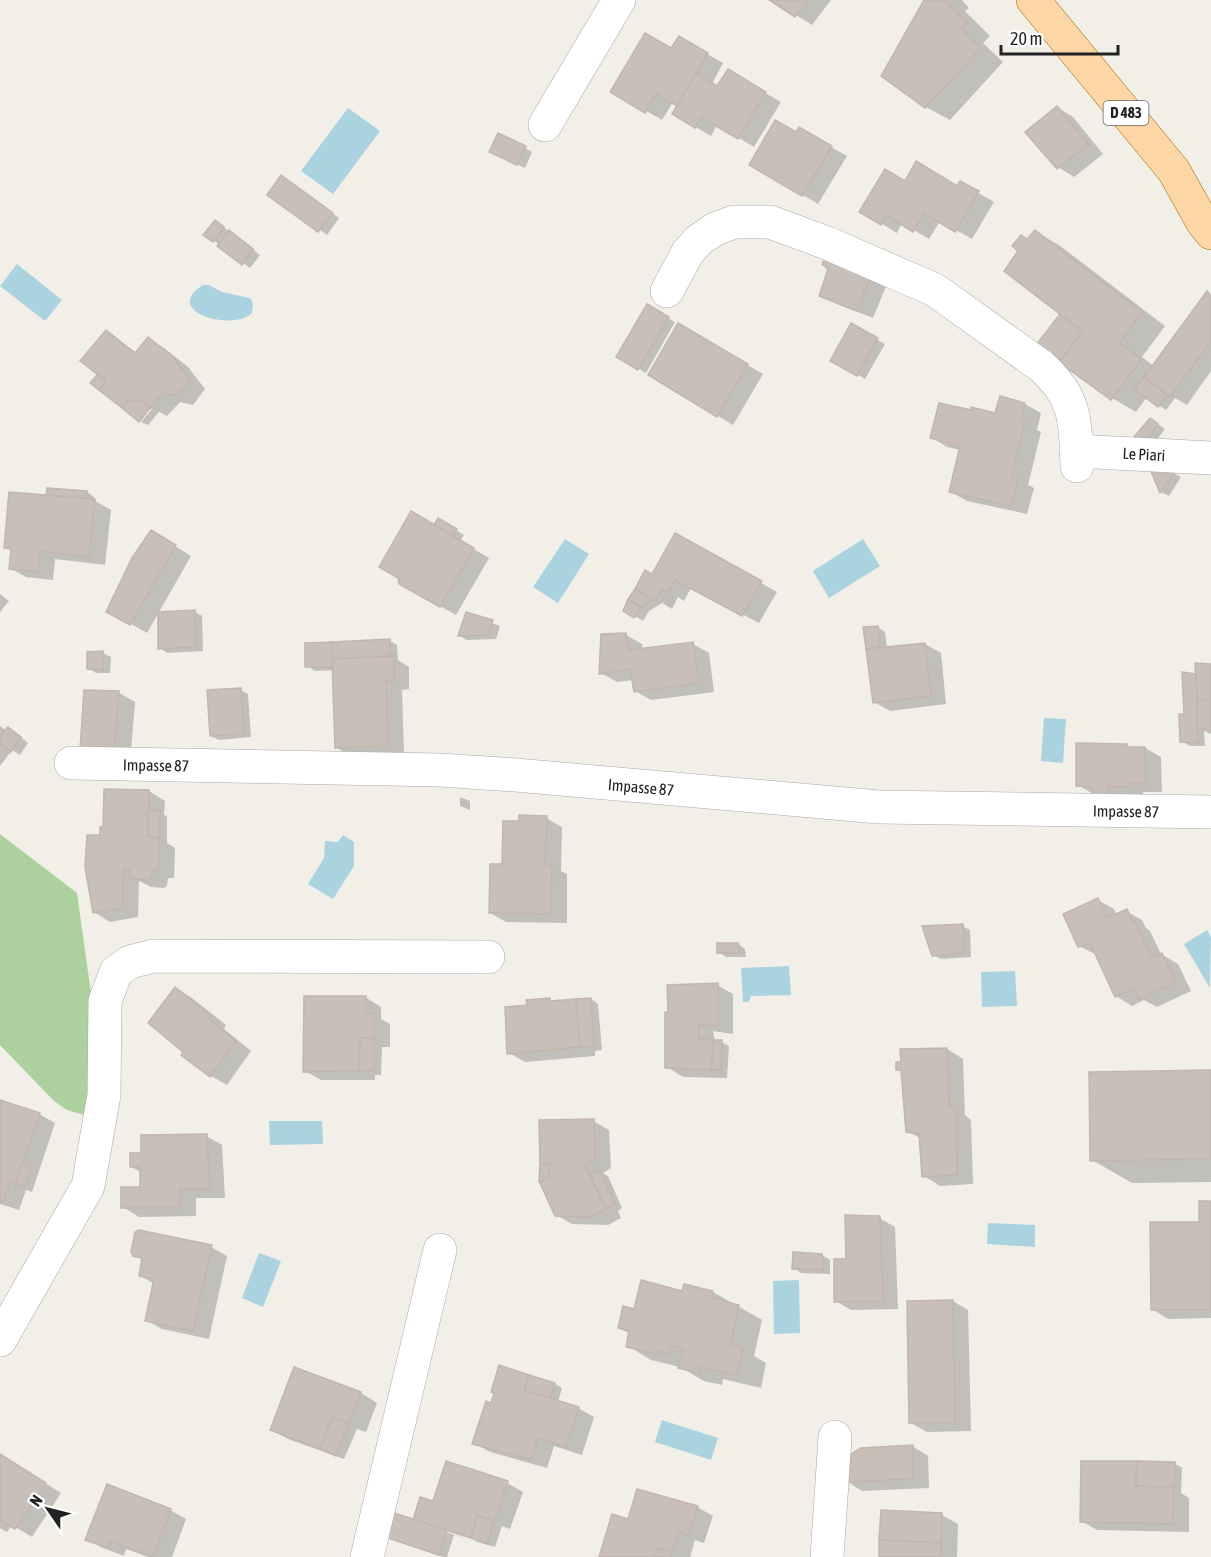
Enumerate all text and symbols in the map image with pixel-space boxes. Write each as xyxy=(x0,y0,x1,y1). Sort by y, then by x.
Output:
scale bar xyxy=(1001,18,1118,56)
text: 20 m xyxy=(1010,28,1042,49)
road number: D 483 xyxy=(1104,101,1148,125)
street label: Le Piari xyxy=(1122,444,1166,464)
street label: Impasse 87 xyxy=(123,755,189,776)
street label: Impasse 87 xyxy=(607,775,675,800)
street label: Impasse 87 xyxy=(1093,801,1159,822)
north arrow xyxy=(18,1479,78,1539)
text: N xyxy=(26,1491,46,1509)

